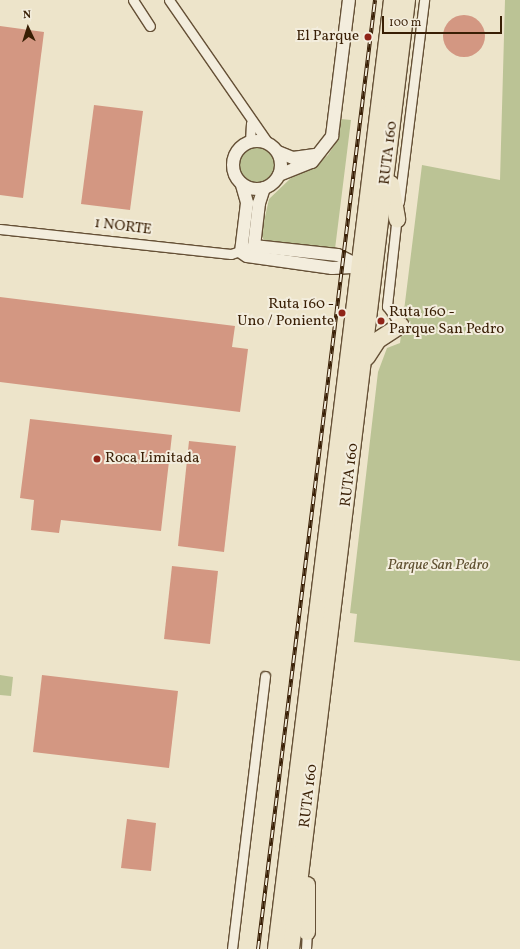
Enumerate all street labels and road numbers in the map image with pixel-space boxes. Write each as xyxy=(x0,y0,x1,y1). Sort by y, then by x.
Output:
street label: RUTA 160 xyxy=(376,120,402,186)
street label: 1 NORTE xyxy=(93,215,153,239)
street label: RUTA 160 xyxy=(337,442,363,508)
street label: RUTA 160 xyxy=(296,763,322,829)

